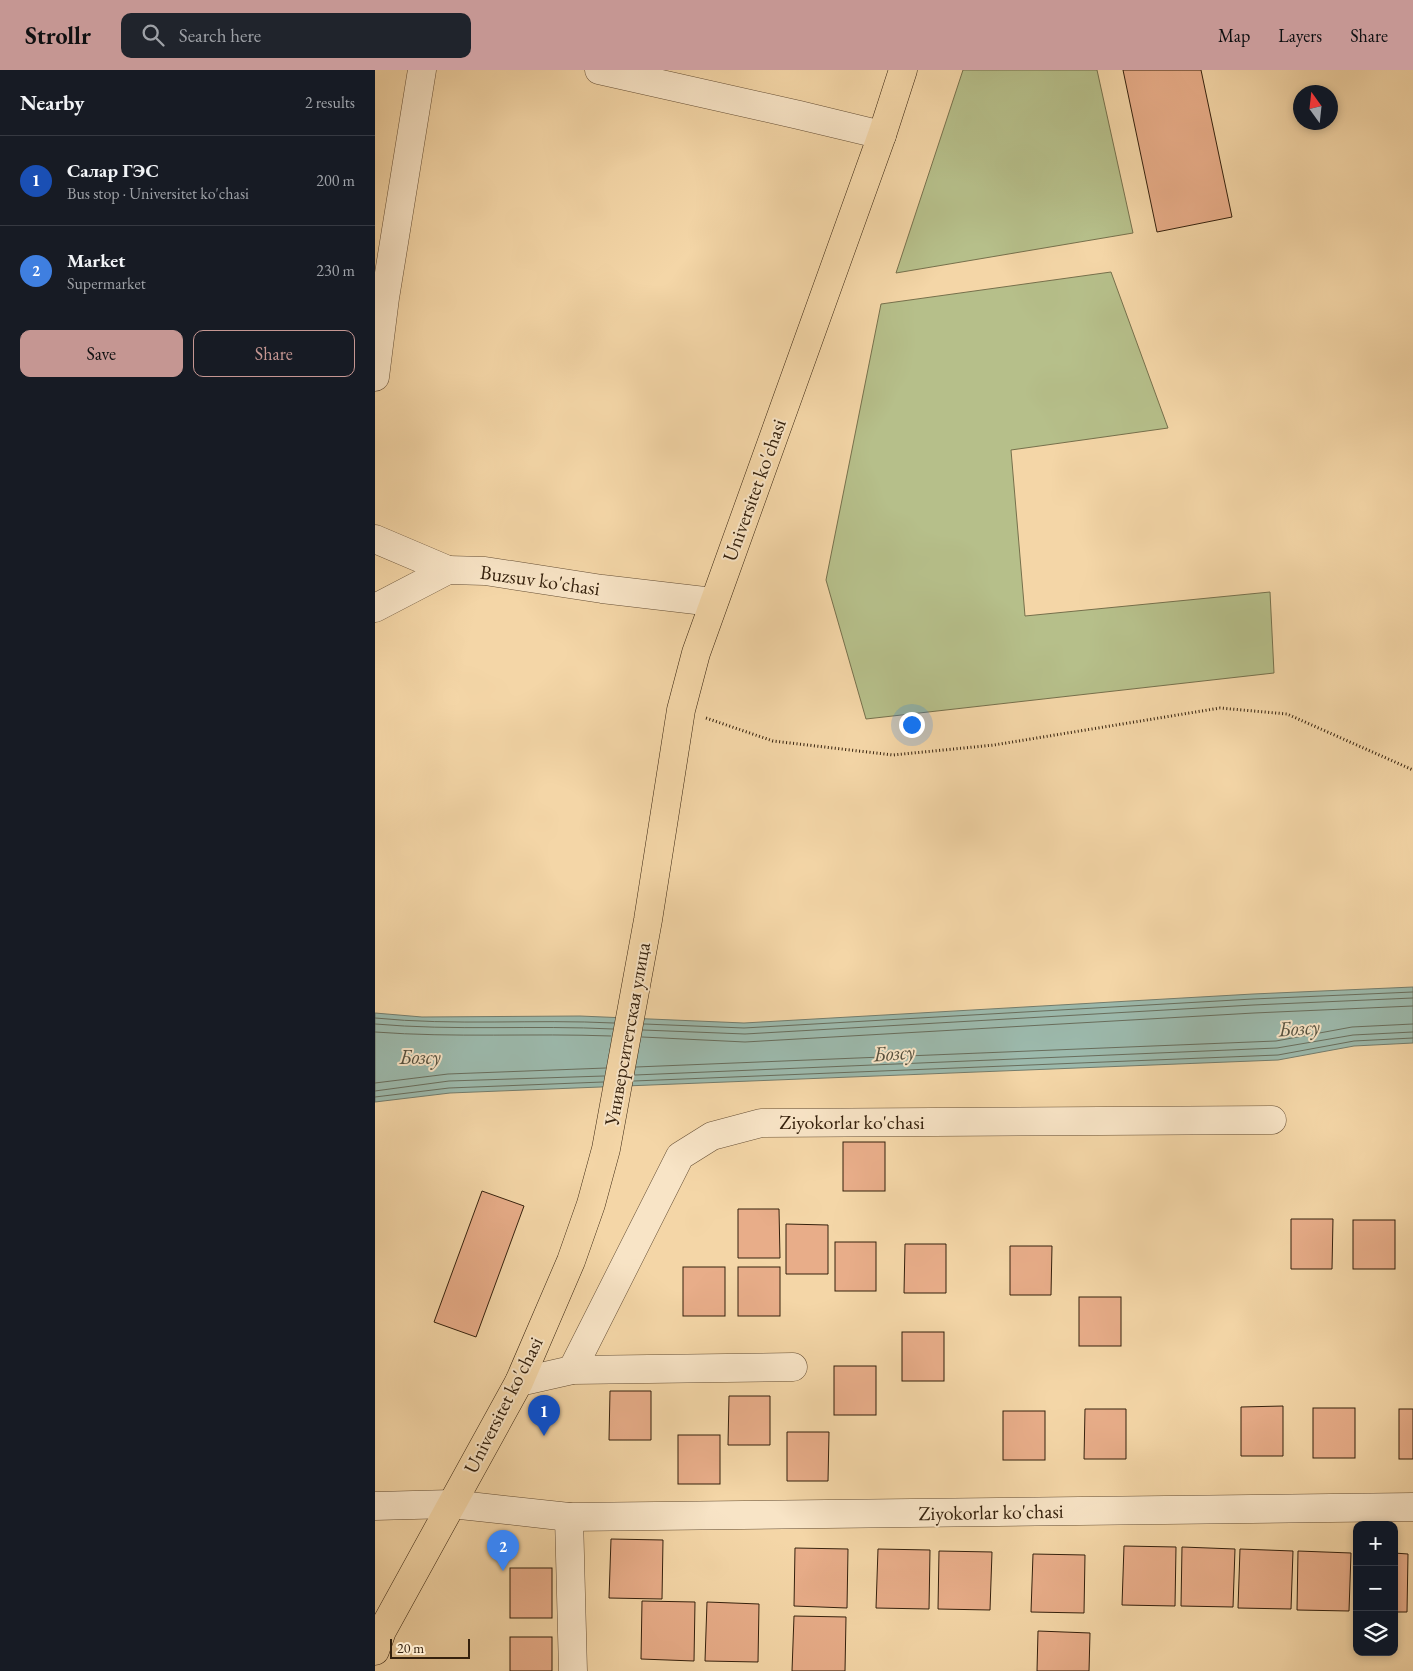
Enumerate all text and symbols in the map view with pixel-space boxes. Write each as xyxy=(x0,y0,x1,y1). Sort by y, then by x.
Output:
search box xyxy=(121,13,471,58)
text: Strollr xyxy=(25,20,91,51)
icon: search xyxy=(139,21,167,49)
text: Search here xyxy=(179,23,261,48)
text: Map xyxy=(1218,24,1250,47)
text: Layers xyxy=(1278,24,1322,47)
text: Share xyxy=(1350,24,1388,47)
north arrow xyxy=(1293,85,1338,130)
text: Nearby xyxy=(20,89,84,116)
text: 2 results xyxy=(305,92,355,113)
text: Салар ГЭС xyxy=(67,158,159,183)
text: 1 xyxy=(32,170,40,191)
text: 200 m xyxy=(316,170,355,191)
text: Bus stop · Universitet ko'chasi xyxy=(67,183,249,204)
text: Market xyxy=(67,248,125,273)
text: 2 xyxy=(32,260,40,281)
text: 230 m xyxy=(316,260,355,281)
text: Supermarket xyxy=(67,273,146,294)
button: Save xyxy=(20,330,183,377)
button: Share xyxy=(193,330,355,377)
street label: Universitet ko'chasi xyxy=(716,415,792,565)
street label: Buzsuv ko'chasi xyxy=(478,559,602,601)
your location xyxy=(899,712,925,738)
street label: Университетская улица xyxy=(598,940,656,1129)
water label: Бозсу xyxy=(1276,1013,1321,1042)
water label: Бозсу xyxy=(871,1038,916,1067)
water label: Бозсу xyxy=(398,1043,441,1070)
street label: Ziyokorlar ko'chasi xyxy=(779,1109,925,1135)
street label: Universitet ko'chasi xyxy=(457,1332,549,1478)
pin: 1 xyxy=(528,1395,560,1436)
street label: Ziyokorlar ko'chasi xyxy=(918,1498,1064,1526)
map controls xyxy=(1353,1521,1398,1656)
button: + xyxy=(1353,1521,1398,1566)
pin: 2 xyxy=(487,1530,519,1571)
button: − xyxy=(1353,1566,1398,1611)
button: layers xyxy=(1353,1611,1398,1656)
scale bar xyxy=(390,1636,470,1659)
text: 20 m xyxy=(397,1639,424,1657)

